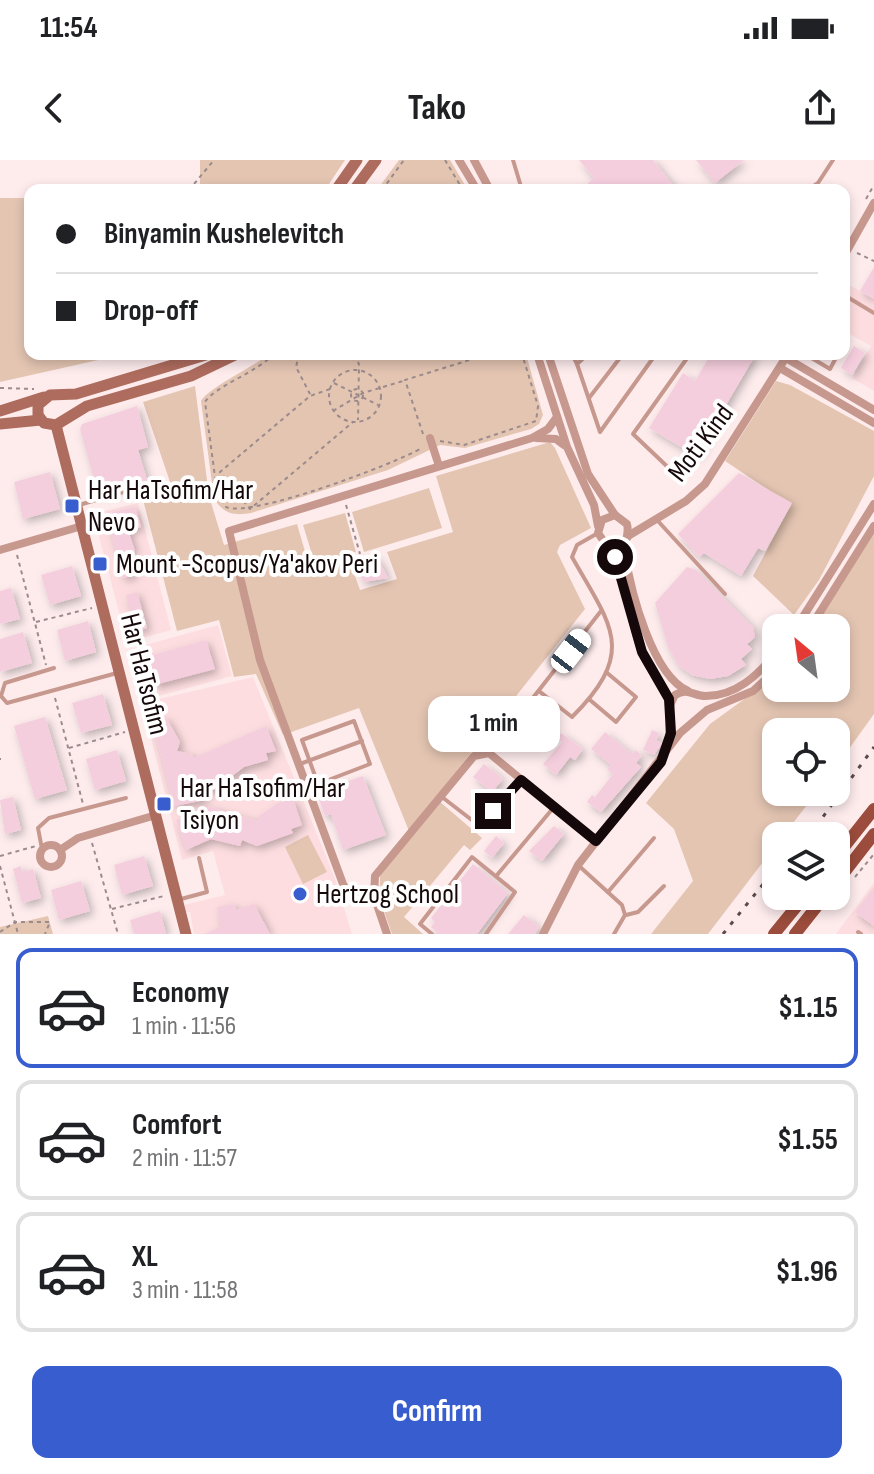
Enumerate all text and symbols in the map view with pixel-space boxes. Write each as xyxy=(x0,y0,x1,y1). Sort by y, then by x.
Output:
text: 11:54 xyxy=(40,10,97,46)
icon: back xyxy=(32,86,76,130)
icon: share xyxy=(798,86,842,130)
text: Tako xyxy=(408,87,466,130)
text: Binyamin Kushelevitch xyxy=(104,216,344,252)
text: Drop-off xyxy=(104,293,198,329)
street label: Moti Kind xyxy=(661,398,741,488)
place label: Har HaTsofim/Har Nevo xyxy=(88,474,253,539)
marker: Har HaTsofim/Har Nevo xyxy=(63,497,81,515)
route start xyxy=(597,539,633,575)
place label: Mount -Scopus/Ya'akov Peri xyxy=(116,548,378,581)
marker: Mount -Scopus/Ya'akov Peri xyxy=(91,555,109,573)
street label: Har HaTsofim xyxy=(113,610,175,738)
north arrow xyxy=(762,614,850,702)
map controls xyxy=(762,614,850,910)
car xyxy=(547,625,595,677)
callout: 1 min xyxy=(427,695,559,751)
text: 1 min xyxy=(470,708,518,739)
button: locate xyxy=(762,718,850,806)
place label: Har HaTsofim/Har Tsiyon xyxy=(180,772,345,837)
route end xyxy=(475,793,511,829)
marker: Har HaTsofim/Har Tsiyon xyxy=(155,795,173,813)
button: layers xyxy=(762,822,850,910)
place label: Hertzog School xyxy=(316,878,459,911)
marker: Hertzog School xyxy=(291,885,309,903)
icon: car xyxy=(36,972,108,1044)
text: Economy xyxy=(132,975,229,1011)
text: $1.15 xyxy=(778,990,838,1026)
text: 1 min · 11:56 xyxy=(132,1011,236,1042)
icon: car xyxy=(36,1104,108,1176)
text: Comfort xyxy=(132,1107,222,1143)
text: $1.55 xyxy=(777,1122,838,1158)
text: 2 min · 11:57 xyxy=(132,1143,237,1174)
icon: car xyxy=(36,1236,108,1308)
text: XL xyxy=(132,1239,158,1275)
text: $1.96 xyxy=(775,1254,838,1290)
text: 3 min · 11:58 xyxy=(132,1275,238,1306)
button: Confirm xyxy=(32,1366,842,1458)

